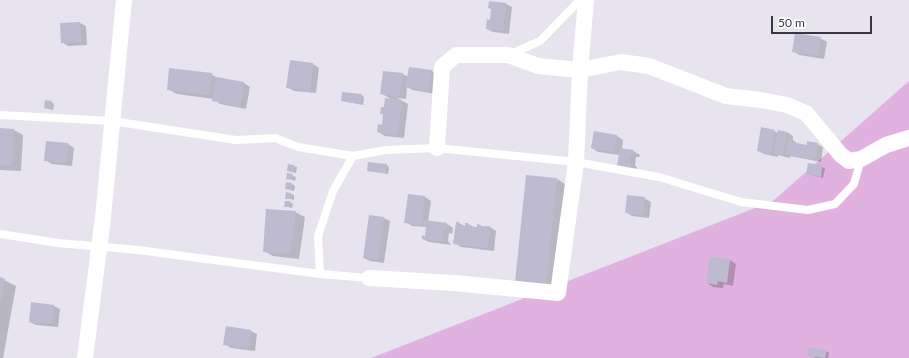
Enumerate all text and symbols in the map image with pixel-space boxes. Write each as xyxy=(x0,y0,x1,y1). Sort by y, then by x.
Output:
scale bar xyxy=(773,8,874,34)
text: 50 m xyxy=(778,15,805,30)

